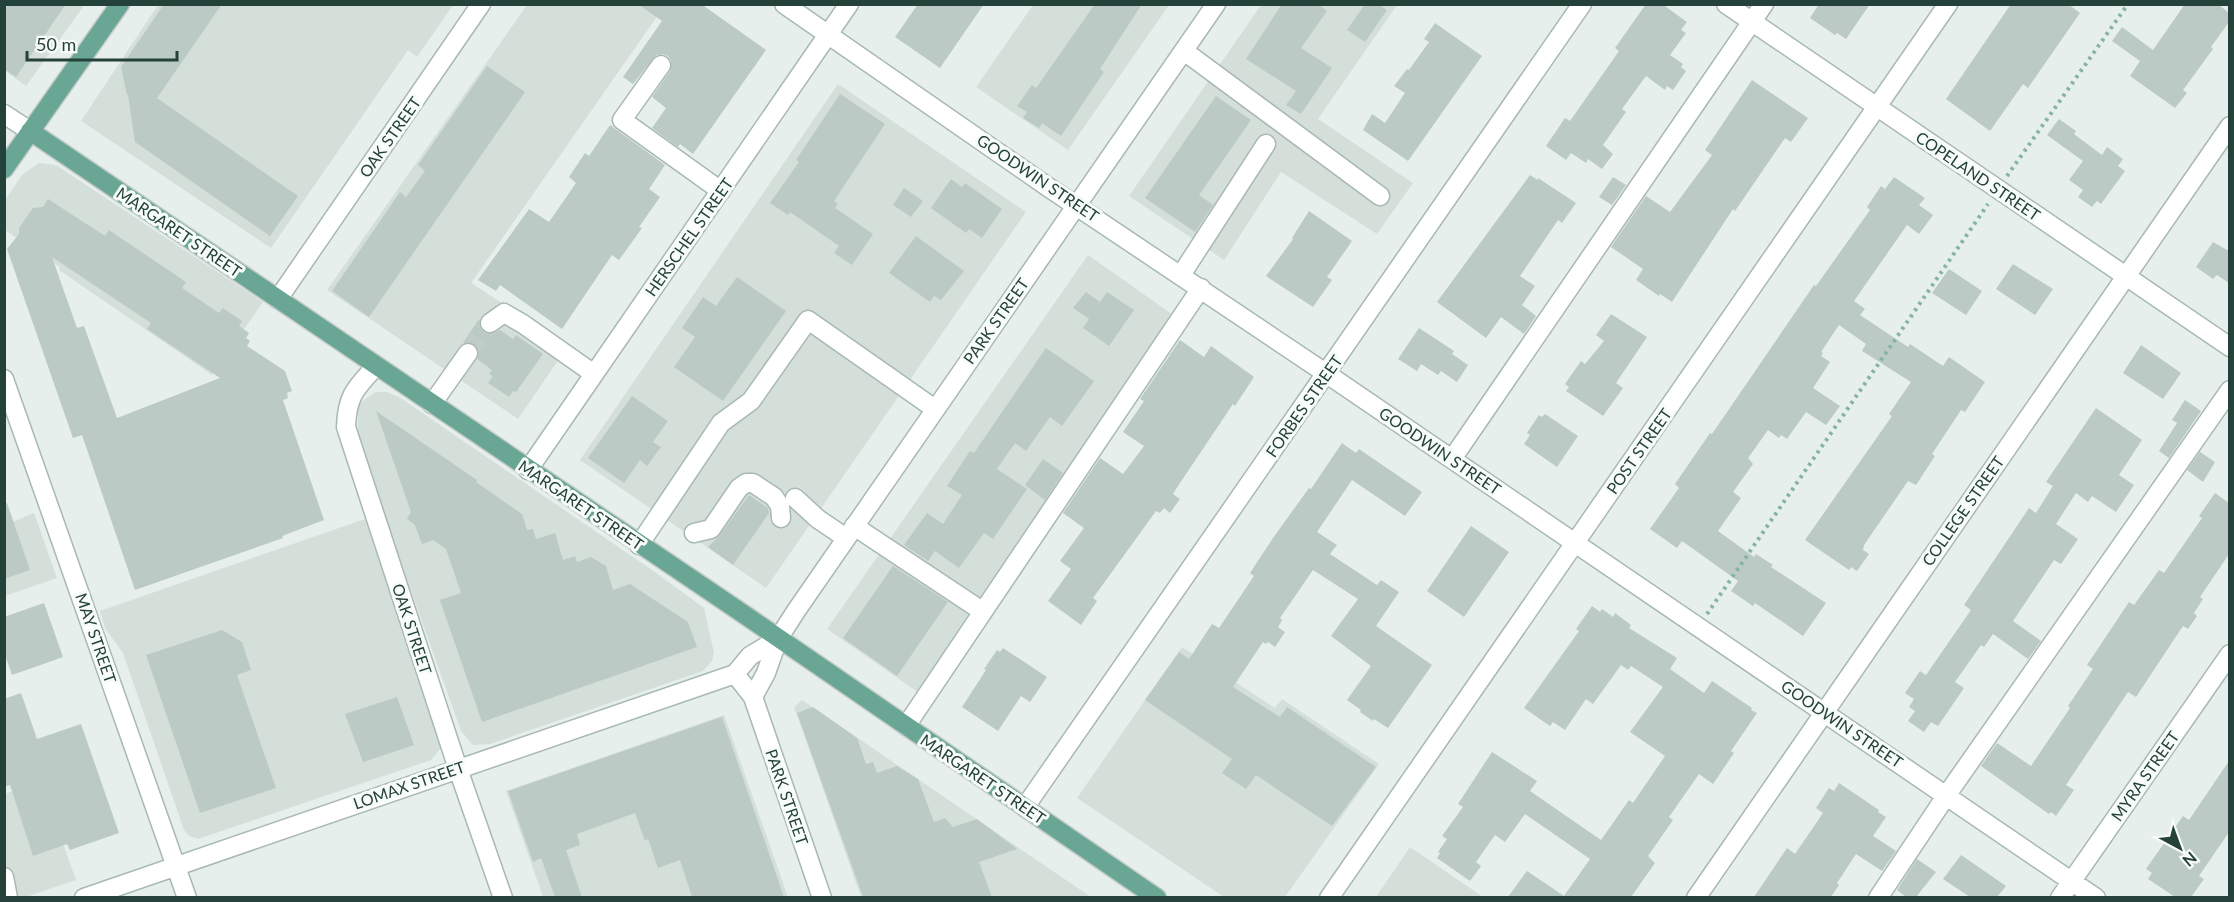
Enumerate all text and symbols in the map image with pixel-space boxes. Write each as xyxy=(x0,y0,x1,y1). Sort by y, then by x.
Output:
scale bar xyxy=(27,24,177,62)
text: 50 m xyxy=(36,33,76,55)
street label: OAK STREET xyxy=(355,92,425,181)
street label: COPELAND STREET xyxy=(1913,127,2044,225)
street label: GOODWIN STREET xyxy=(974,130,1103,226)
street label: HERSCHEL STREET xyxy=(641,173,737,300)
street label: MARGARET STREET xyxy=(113,183,246,281)
street label: PARK STREET xyxy=(959,274,1032,367)
street label: FORBES STREET xyxy=(1261,351,1346,460)
street label: GOODWIN STREET xyxy=(1376,403,1505,499)
street label: POST STREET xyxy=(1602,404,1675,497)
street label: COLLEGE STREET xyxy=(1918,452,2008,569)
street label: MARGARET STREET xyxy=(515,456,648,554)
street label: OAK STREET xyxy=(389,581,436,677)
street label: MAY STREET xyxy=(72,590,121,686)
street label: GOODWIN STREET xyxy=(1778,676,1907,772)
street label: MYRA STREET xyxy=(2107,727,2183,824)
street label: MARGARET STREET xyxy=(917,730,1050,828)
street label: PARK STREET xyxy=(762,746,813,848)
street label: LOMAX STREET xyxy=(351,756,468,813)
north arrow xyxy=(2150,818,2210,878)
text: N xyxy=(2179,848,2201,871)

